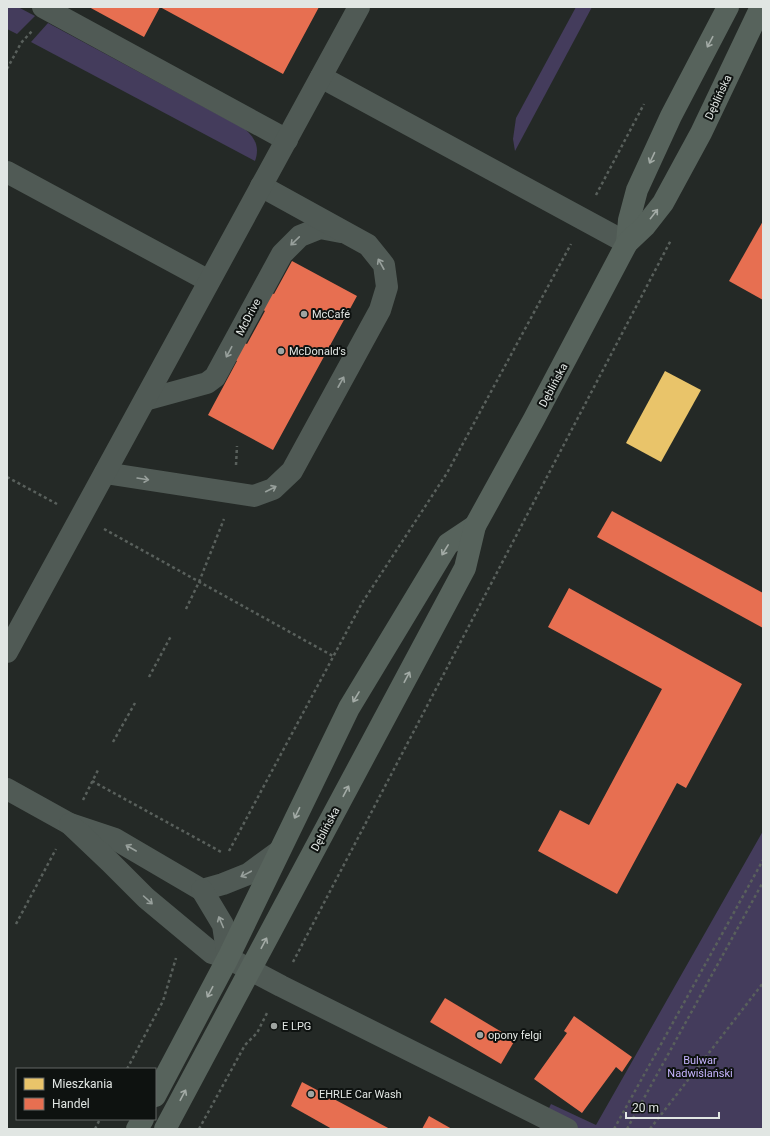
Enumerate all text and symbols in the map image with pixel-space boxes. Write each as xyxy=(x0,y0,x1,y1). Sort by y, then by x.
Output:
one-way arrow xyxy=(705,35,713,47)
street label: Dęblińska xyxy=(702,73,734,122)
one-way arrow xyxy=(647,151,655,163)
one-way arrow xyxy=(650,209,658,220)
one-way arrow xyxy=(290,236,300,246)
one-way arrow xyxy=(377,258,384,270)
street label: McDrive xyxy=(233,296,264,338)
place label: McCafé xyxy=(312,308,350,321)
marker: McCafé xyxy=(299,309,309,319)
place label: McDonald's xyxy=(289,345,346,358)
one-way arrow xyxy=(224,346,232,358)
marker: McDonald's xyxy=(276,346,286,356)
street label: Dęblińska xyxy=(536,361,570,409)
one-way arrow xyxy=(337,376,345,388)
one-way arrow xyxy=(136,475,149,483)
one-way arrow xyxy=(264,485,276,492)
one-way arrow xyxy=(441,544,449,555)
one-way arrow xyxy=(404,671,411,683)
one-way arrow xyxy=(351,691,359,703)
one-way arrow xyxy=(342,786,350,798)
street label: Dęblińska xyxy=(308,805,342,853)
one-way arrow xyxy=(293,807,301,819)
one-way arrow xyxy=(125,844,137,852)
one-way arrow xyxy=(240,870,252,878)
one-way arrow xyxy=(143,895,153,905)
one-way arrow xyxy=(217,916,224,928)
one-way arrow xyxy=(261,937,268,949)
one-way arrow xyxy=(206,986,213,998)
place label: E LPG xyxy=(282,1020,311,1033)
marker: E LPG xyxy=(269,1021,279,1031)
place label: opony felgi xyxy=(488,1029,542,1042)
marker: opony felgi xyxy=(475,1030,485,1040)
park label: Bulwar Nadwiślański xyxy=(667,1054,733,1080)
legend xyxy=(16,1068,156,1120)
text: Mieszkania xyxy=(52,1077,113,1091)
place label: EHRLE Car Wash xyxy=(319,1088,402,1101)
one-way arrow xyxy=(180,1089,187,1101)
marker: EHRLE Car Wash xyxy=(306,1089,316,1099)
scale bar xyxy=(626,1094,719,1120)
text: Handel xyxy=(52,1097,90,1111)
text: 20 m xyxy=(632,1101,659,1115)

